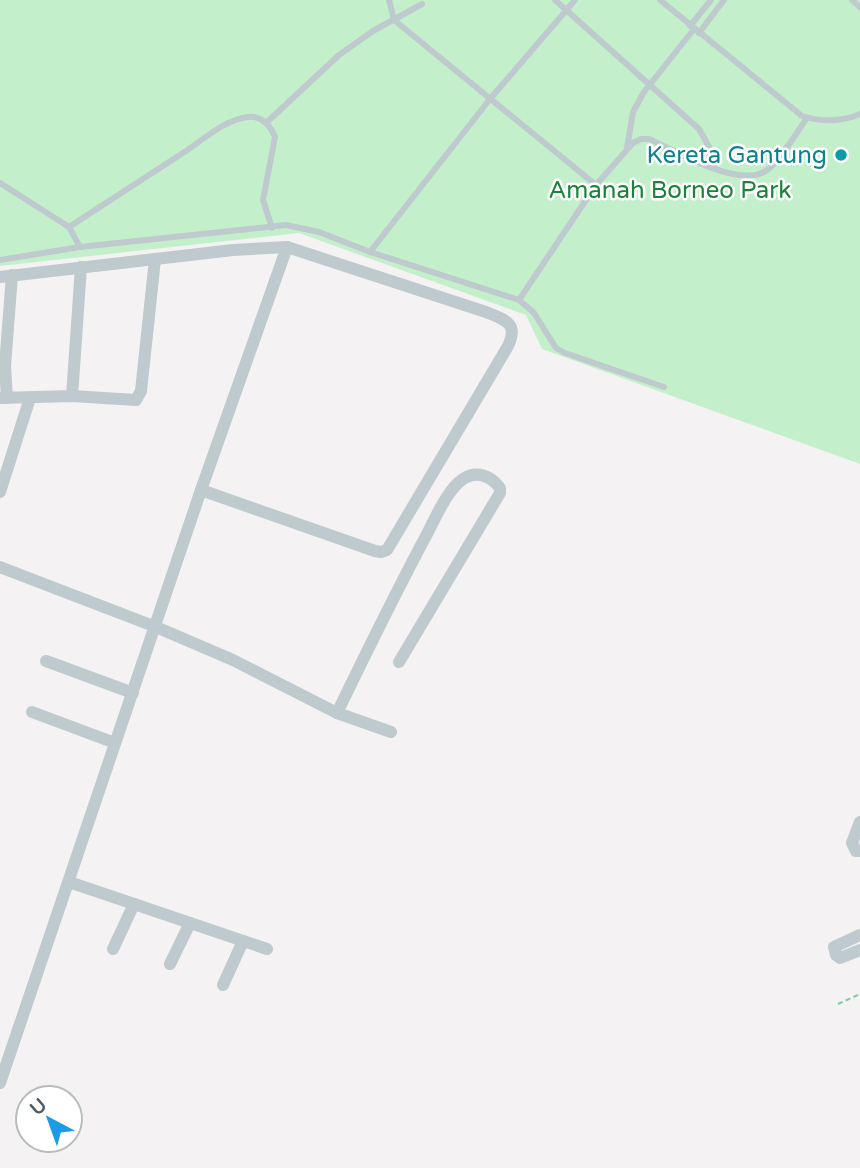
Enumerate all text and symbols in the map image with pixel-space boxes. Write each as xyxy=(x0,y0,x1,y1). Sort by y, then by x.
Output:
place label: Kereta Gantung xyxy=(646,141,827,170)
marker: Kereta Gantung xyxy=(833,147,849,163)
park label: Amanah Borneo Park xyxy=(549,176,791,205)
north arrow xyxy=(14,1084,84,1154)
text: U xyxy=(26,1094,51,1120)

